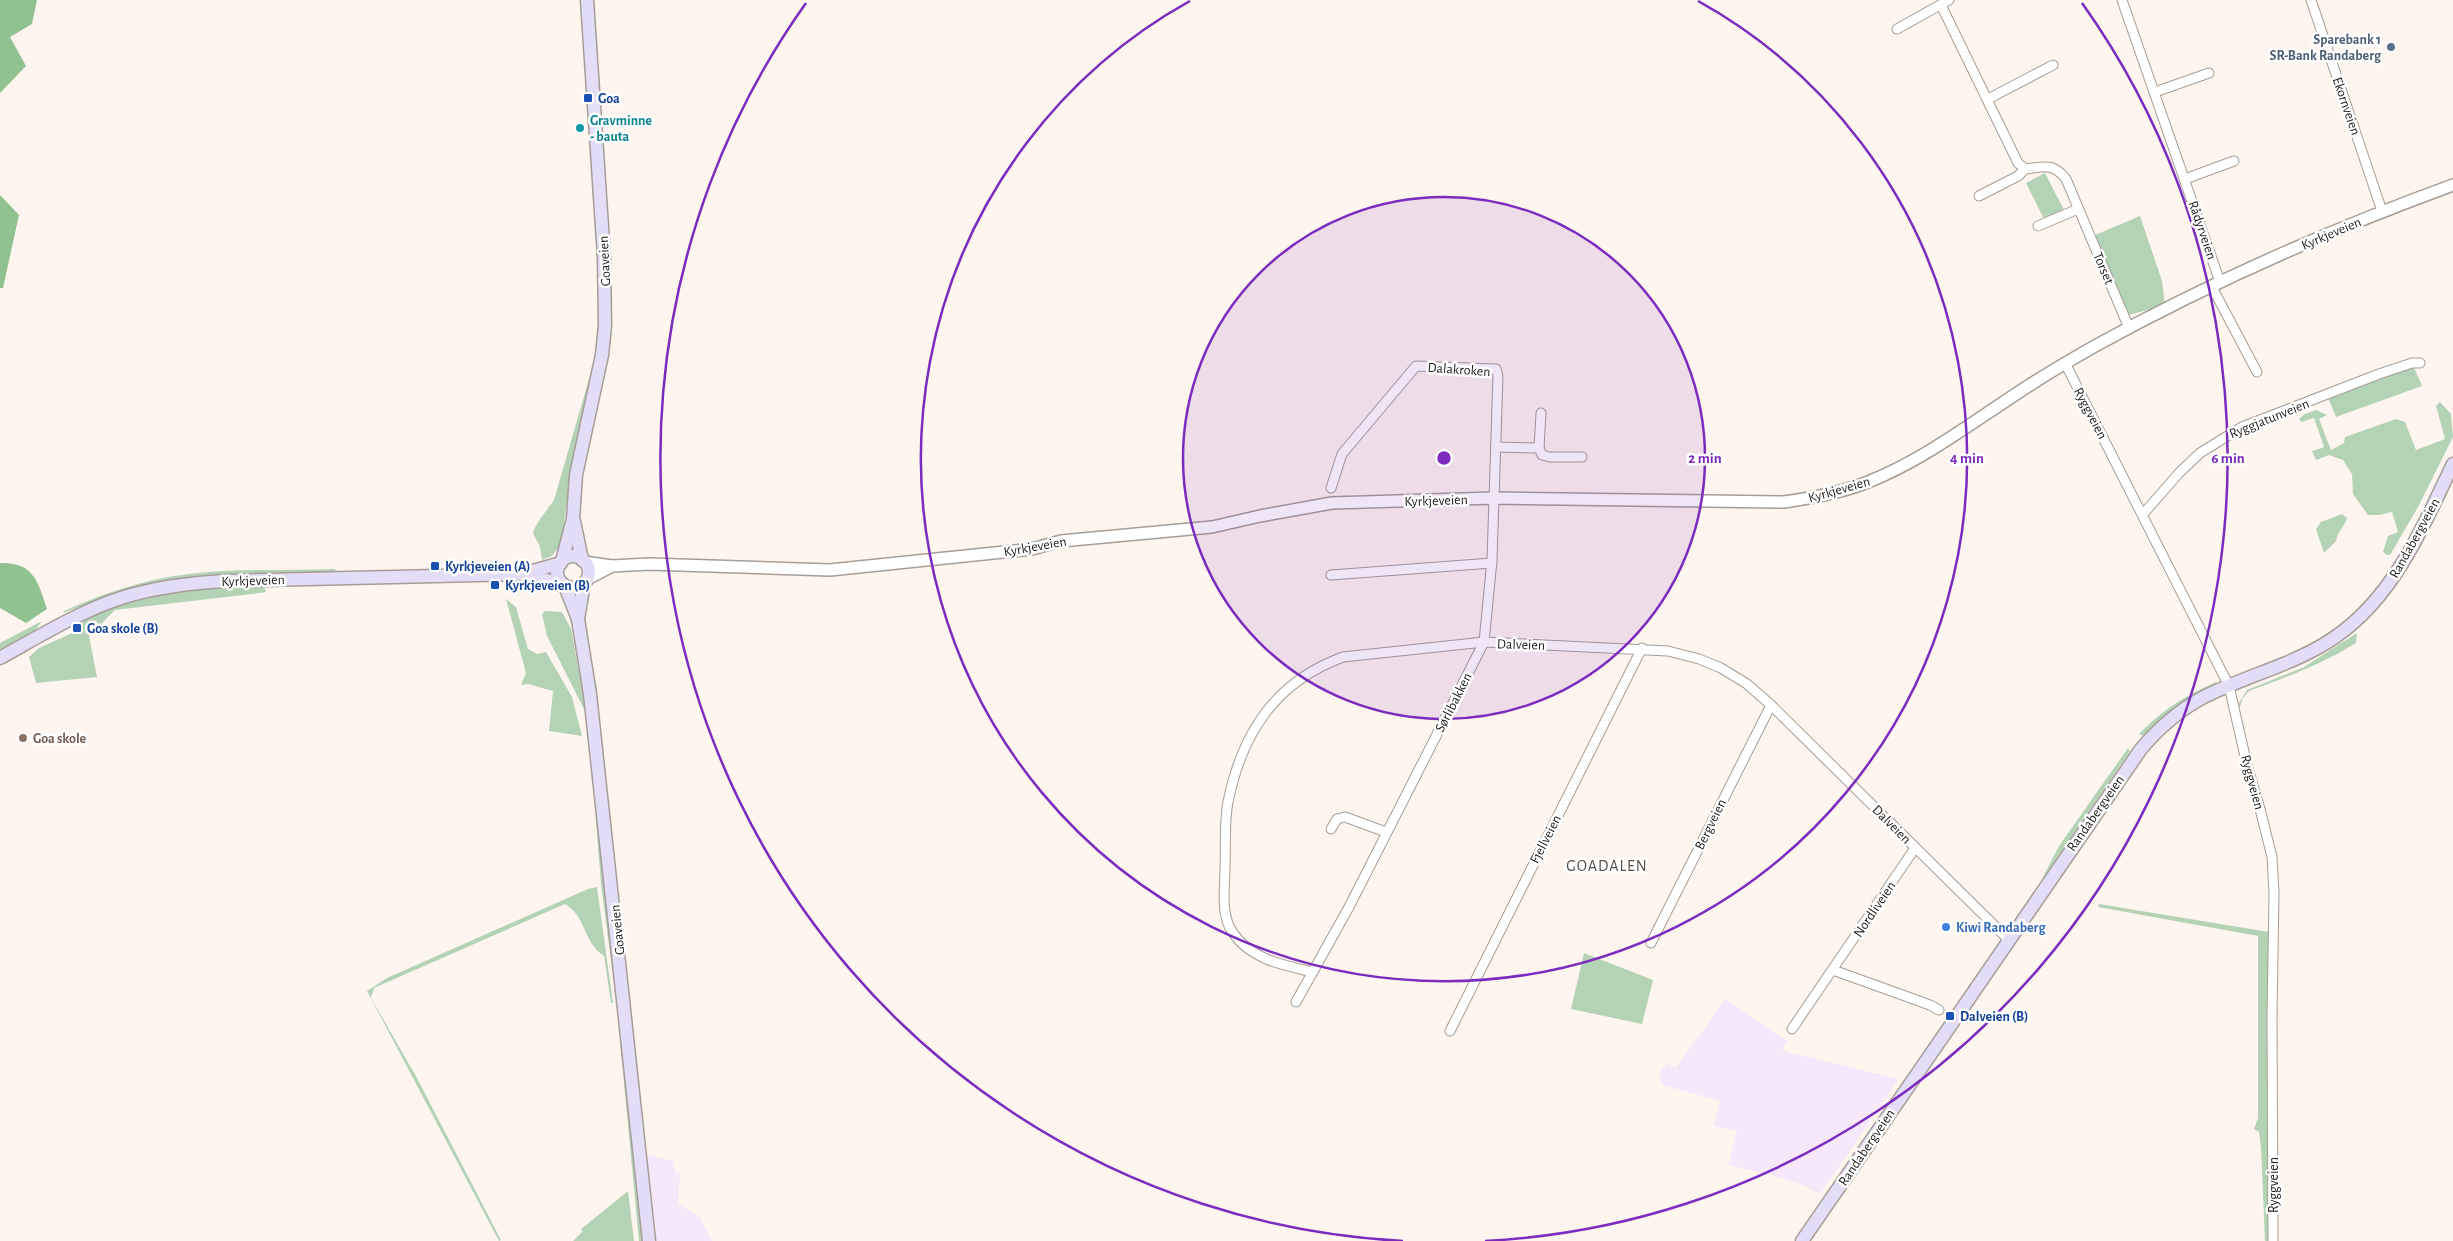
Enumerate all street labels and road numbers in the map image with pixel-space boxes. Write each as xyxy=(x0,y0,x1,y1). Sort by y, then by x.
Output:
street label: Ekornveien xyxy=(2330,76,2362,137)
street label: Rådyrveien xyxy=(2185,199,2219,261)
street label: Kyrkjeveien xyxy=(2299,215,2363,253)
street label: Goaveien xyxy=(597,235,613,287)
street label: Torset xyxy=(2090,250,2116,287)
street label: Dalakroken xyxy=(1427,361,1491,379)
street label: Ryggveien xyxy=(2071,385,2109,441)
street label: Ryggjatunveien xyxy=(2227,397,2311,441)
street label: Kyrkjeveien xyxy=(1807,474,1872,505)
street label: Kyrkjeveien xyxy=(1404,493,1468,509)
street label: Randabergveien xyxy=(2387,496,2443,581)
street label: Kyrkjeveien xyxy=(1003,535,1068,559)
street label: Kyrkjeveien xyxy=(221,573,285,589)
street label: Dalveien xyxy=(1497,637,1545,653)
street label: Sørlibakken xyxy=(1433,671,1475,734)
street label: Ryggveien xyxy=(2238,753,2266,811)
street label: Randabergveien xyxy=(2065,773,2127,854)
street label: Bergveien xyxy=(1693,797,1729,852)
street label: Dalveien xyxy=(1869,803,1913,847)
street label: Fjellveien xyxy=(1528,813,1564,866)
street label: Nordliveien xyxy=(1851,879,1898,940)
street label: Goaveien xyxy=(608,904,628,956)
street label: Randabergveien xyxy=(1836,1107,1898,1188)
street label: Ryggveien xyxy=(2267,1157,2281,1213)

